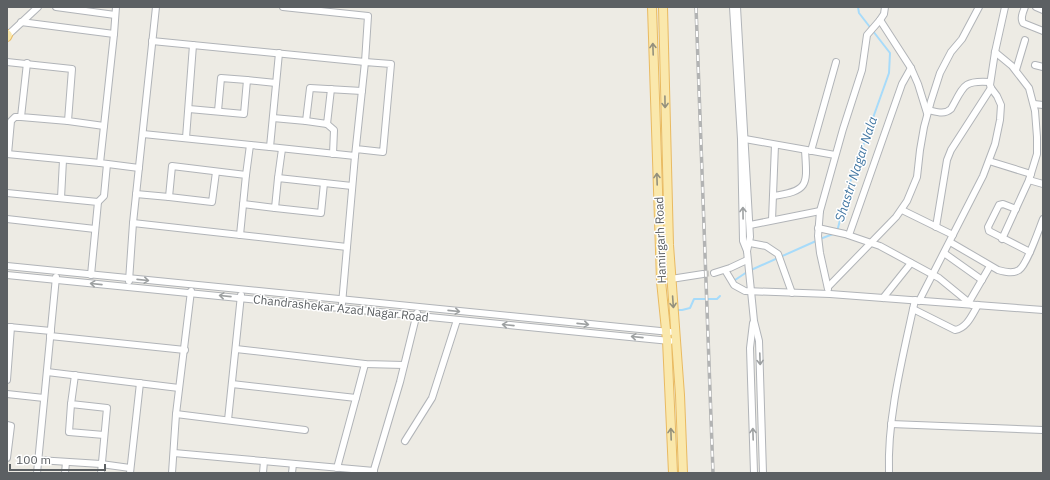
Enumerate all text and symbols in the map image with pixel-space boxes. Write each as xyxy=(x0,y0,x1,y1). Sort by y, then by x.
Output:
one-way arrow xyxy=(649,43,657,56)
one-way arrow xyxy=(661,95,669,108)
water label: Shastri Nagar Nala xyxy=(831,114,881,224)
one-way arrow xyxy=(654,173,661,186)
street label: Hamirgarh Road xyxy=(651,196,669,284)
one-way arrow xyxy=(739,207,746,220)
one-way arrow xyxy=(136,276,149,284)
one-way arrow xyxy=(90,280,103,287)
street label: Chandrashekar Azad Nagar Road xyxy=(253,291,429,325)
one-way arrow xyxy=(219,293,232,300)
one-way arrow xyxy=(669,295,677,308)
one-way arrow xyxy=(447,308,460,315)
one-way arrow xyxy=(576,320,589,328)
one-way arrow xyxy=(502,321,515,328)
one-way arrow xyxy=(631,334,644,341)
one-way arrow xyxy=(756,352,764,365)
one-way arrow xyxy=(667,428,675,441)
one-way arrow xyxy=(749,428,757,441)
scale bar xyxy=(10,446,105,472)
text: 100 m xyxy=(16,452,51,467)

